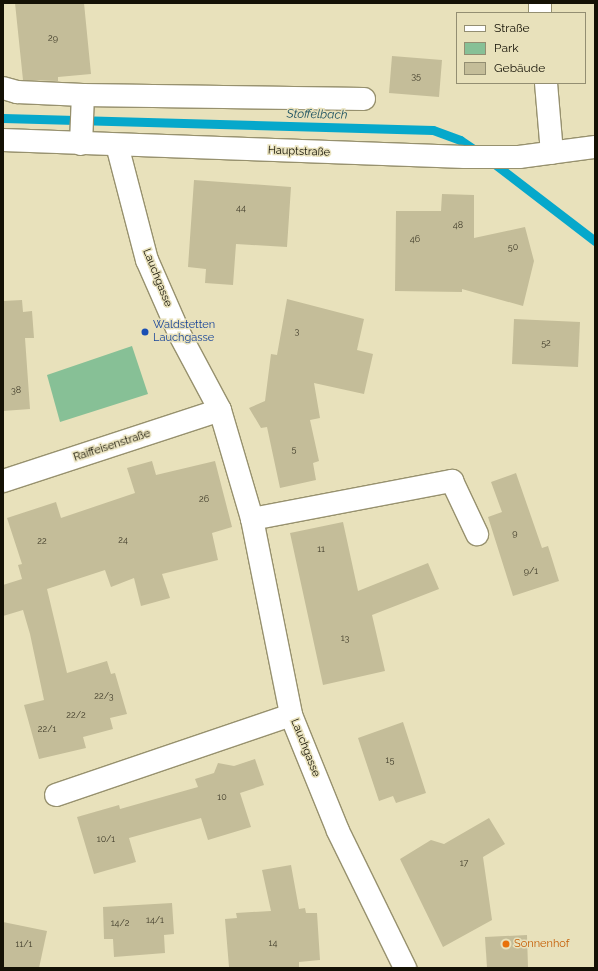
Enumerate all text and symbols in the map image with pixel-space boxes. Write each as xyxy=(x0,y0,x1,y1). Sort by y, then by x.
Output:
legend xyxy=(456,12,586,84)
text: Straße xyxy=(494,21,530,35)
house number: 29 xyxy=(48,33,58,43)
text: Park xyxy=(494,41,519,55)
text: Gebäude xyxy=(494,61,545,75)
house number: 35 xyxy=(411,71,421,81)
water label: Stoffelbach xyxy=(286,107,348,123)
street label: Hauptstraße xyxy=(268,144,330,160)
house number: 44 xyxy=(236,203,246,213)
house number: 48 xyxy=(453,220,463,230)
house number: 46 xyxy=(410,234,420,244)
house number: 50 xyxy=(508,242,518,252)
street label: Lauchgasse xyxy=(139,247,175,309)
place label: Waldstetten Lauchgasse xyxy=(153,319,215,345)
house number: 3 xyxy=(295,326,299,336)
marker: Waldstetten Lauchgasse xyxy=(140,327,150,337)
house number: 52 xyxy=(541,338,551,348)
house number: 38 xyxy=(11,385,21,395)
street label: Raiffeisenstraße xyxy=(72,427,152,465)
house number: 5 xyxy=(292,444,296,454)
house number: 26 xyxy=(199,494,209,504)
house number: 9 xyxy=(512,528,518,538)
house number: 24 xyxy=(118,535,128,545)
house number: 22 xyxy=(37,536,47,546)
house number: 11 xyxy=(317,544,325,554)
house number: 9/1 xyxy=(524,566,538,576)
house number: 13 xyxy=(341,633,349,643)
house number: 22/3 xyxy=(94,691,114,701)
house number: 22/2 xyxy=(66,710,86,720)
street label: Lauchgasse xyxy=(287,717,323,779)
house number: 22/1 xyxy=(38,724,56,734)
house number: 15 xyxy=(386,755,394,765)
house number: 10 xyxy=(217,792,227,802)
house number: 10/1 xyxy=(97,834,115,844)
house number: 17 xyxy=(460,858,468,868)
house number: 14/1 xyxy=(146,915,164,925)
house number: 14/2 xyxy=(111,918,129,928)
place label: Sonnenhof xyxy=(514,937,569,951)
house number: 14 xyxy=(269,938,277,948)
house number: 11/1 xyxy=(16,939,32,949)
marker: Sonnenhof xyxy=(501,939,511,949)

